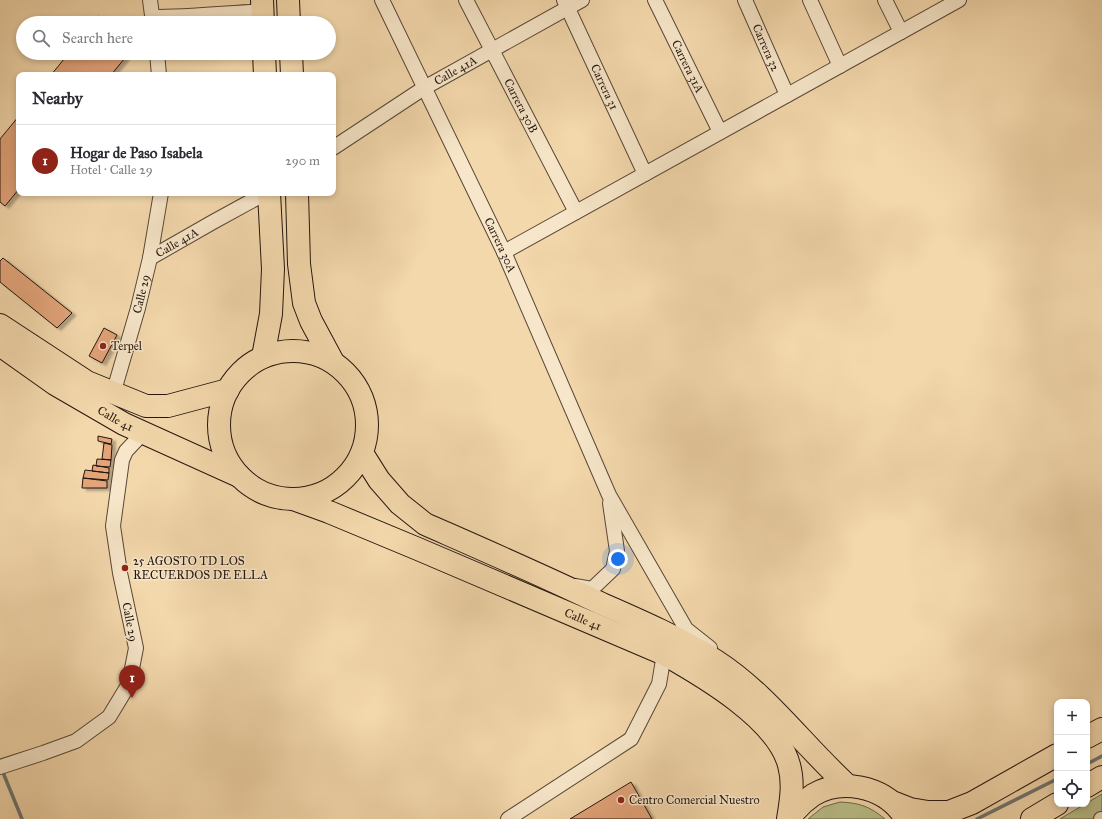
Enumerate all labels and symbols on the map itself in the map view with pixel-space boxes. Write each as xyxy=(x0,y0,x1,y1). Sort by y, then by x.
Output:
street label: Carrera 32 xyxy=(749,22,783,73)
street label: Carrera 31A xyxy=(669,38,707,95)
street label: Calle 41A xyxy=(432,53,479,88)
street label: Carrera 31 xyxy=(588,62,621,112)
street label: Carrera 30B xyxy=(501,76,541,135)
street label: Carrera 30A xyxy=(481,215,519,275)
street label: Calle 41A xyxy=(153,225,201,260)
street label: Calle 29 xyxy=(130,273,153,315)
place label: Terpel xyxy=(111,339,143,353)
marker: Terpel xyxy=(98,341,108,351)
street label: Calle 41 xyxy=(95,403,135,434)
your location xyxy=(608,549,628,569)
place label: 25 AGOSTO TD LOS RECUERDOS DE ELLA xyxy=(133,554,268,582)
marker: 25 AGOSTO TD LOS RECUERDOS DE ELLA xyxy=(120,563,130,573)
street label: Calle 29 xyxy=(119,601,141,643)
street label: Calle 41 xyxy=(562,605,604,634)
pin: 1 xyxy=(119,665,145,698)
place label: Centro Comercial Nuestro xyxy=(629,793,760,807)
marker: Centro Comercial Nuestro xyxy=(616,795,626,805)

